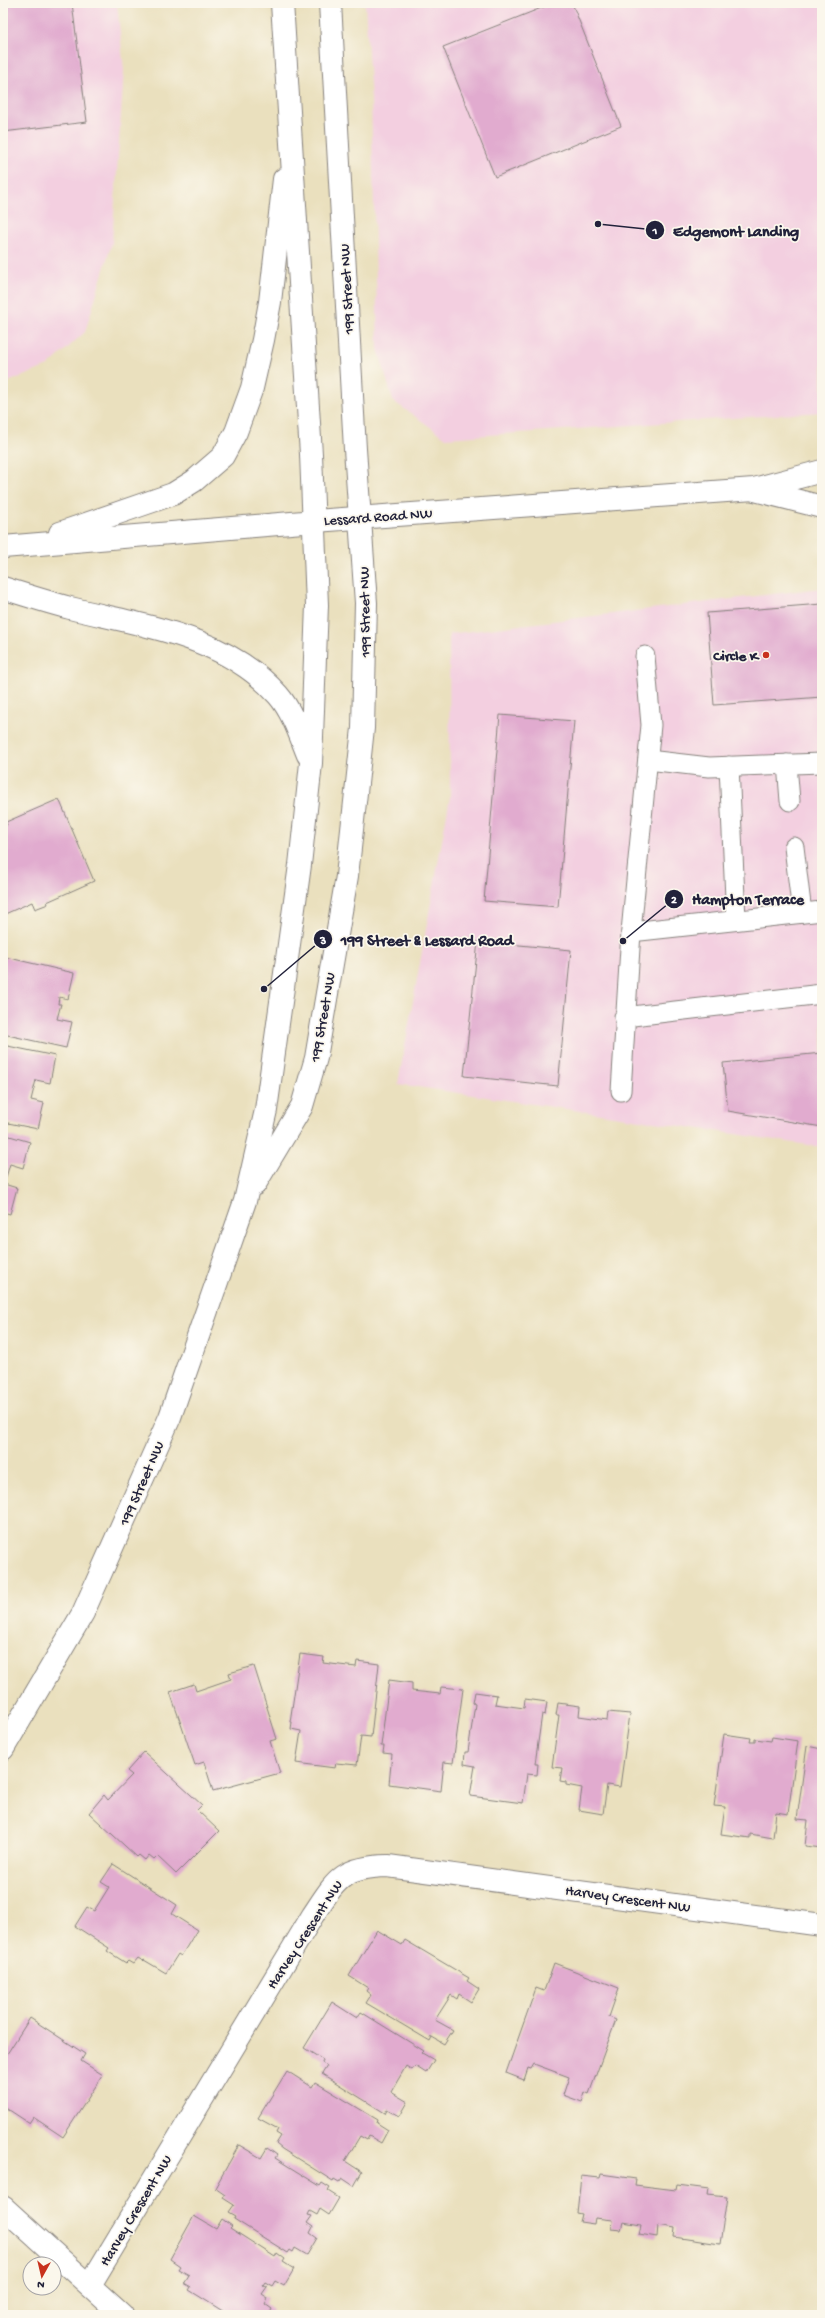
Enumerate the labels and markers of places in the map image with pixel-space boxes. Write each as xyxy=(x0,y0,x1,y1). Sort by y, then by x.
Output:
callout: Edgemont Landing xyxy=(645,216,807,244)
place label: Circle K xyxy=(712,648,760,666)
marker: Circle K xyxy=(761,650,771,660)
callout: Hampton Terrace xyxy=(664,885,812,913)
callout: 199 Street & Lessard Road xyxy=(313,925,522,953)

